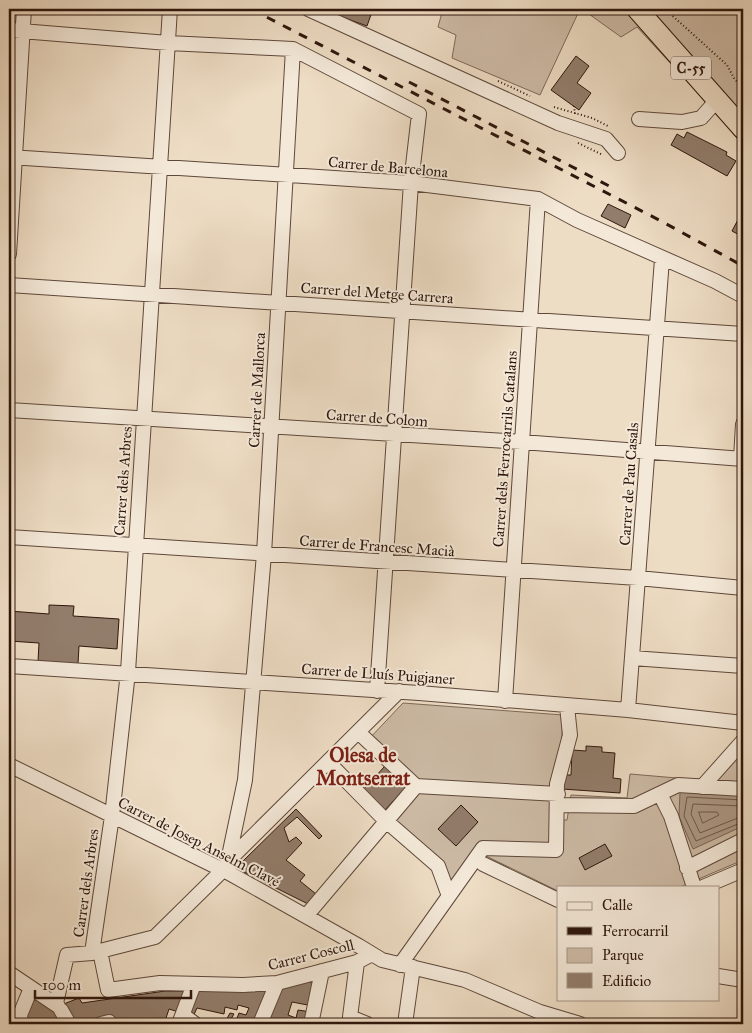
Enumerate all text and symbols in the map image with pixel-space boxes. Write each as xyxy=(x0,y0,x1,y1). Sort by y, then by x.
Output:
road number: C-55 xyxy=(671,56,711,80)
street label: Carrer de Barcelona xyxy=(327,153,449,181)
street label: Carrer del Metge Carrera xyxy=(300,279,455,307)
street label: Carrer de Mallorca xyxy=(245,331,269,448)
street label: Carrer dels Ferrocarrils Catalans xyxy=(489,350,521,548)
street label: Carrer de Colom xyxy=(326,405,429,431)
street label: Carrer de Pau Casals xyxy=(616,422,642,546)
street label: Carrer dels Arbres xyxy=(110,426,136,536)
street label: Carrer de Francesc Macià xyxy=(299,532,456,560)
street label: Carrer de Lluís Puigjaner xyxy=(301,660,456,688)
district label: Olesa de Montserrat xyxy=(316,743,411,790)
street label: Carrer de Josep Anselm Clavé xyxy=(115,793,284,892)
street label: Carrer dels Arbres xyxy=(69,828,103,938)
legend xyxy=(557,886,720,1000)
text: Calle xyxy=(602,896,633,914)
text: Ferrocarril xyxy=(602,922,670,940)
street label: Carrer Coscoll xyxy=(266,935,357,974)
text: Parque xyxy=(602,946,644,965)
scale bar xyxy=(35,968,191,1000)
text: Edificio xyxy=(602,972,651,990)
text: 100 m xyxy=(42,976,82,994)

